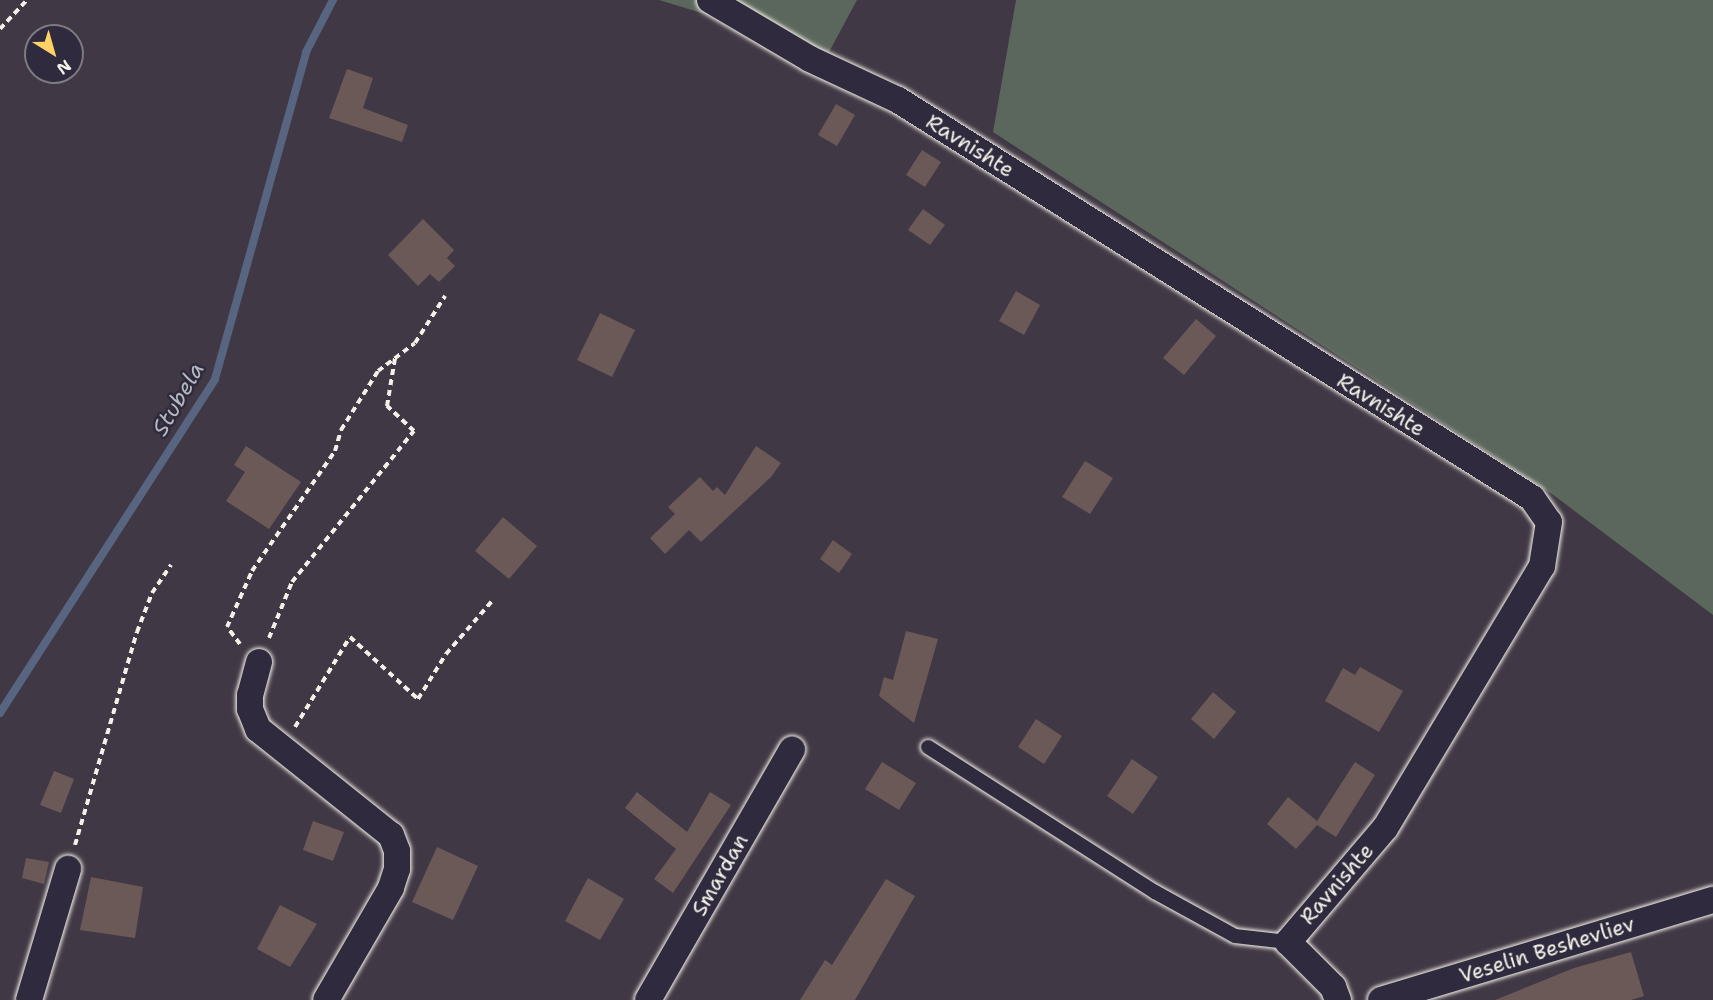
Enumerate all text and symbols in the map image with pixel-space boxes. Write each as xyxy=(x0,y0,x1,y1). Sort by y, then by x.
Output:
north arrow xyxy=(24,24,84,84)
text: N xyxy=(53,55,75,79)
street label: Ravnishte xyxy=(921,109,1019,183)
water label: Stubela xyxy=(146,358,210,440)
street label: Ravnishte xyxy=(1332,368,1430,442)
street label: Smardan xyxy=(687,830,753,920)
street label: Ravnishte xyxy=(1295,838,1379,930)
street label: Veselin Beshevliev xyxy=(1456,911,1638,989)

